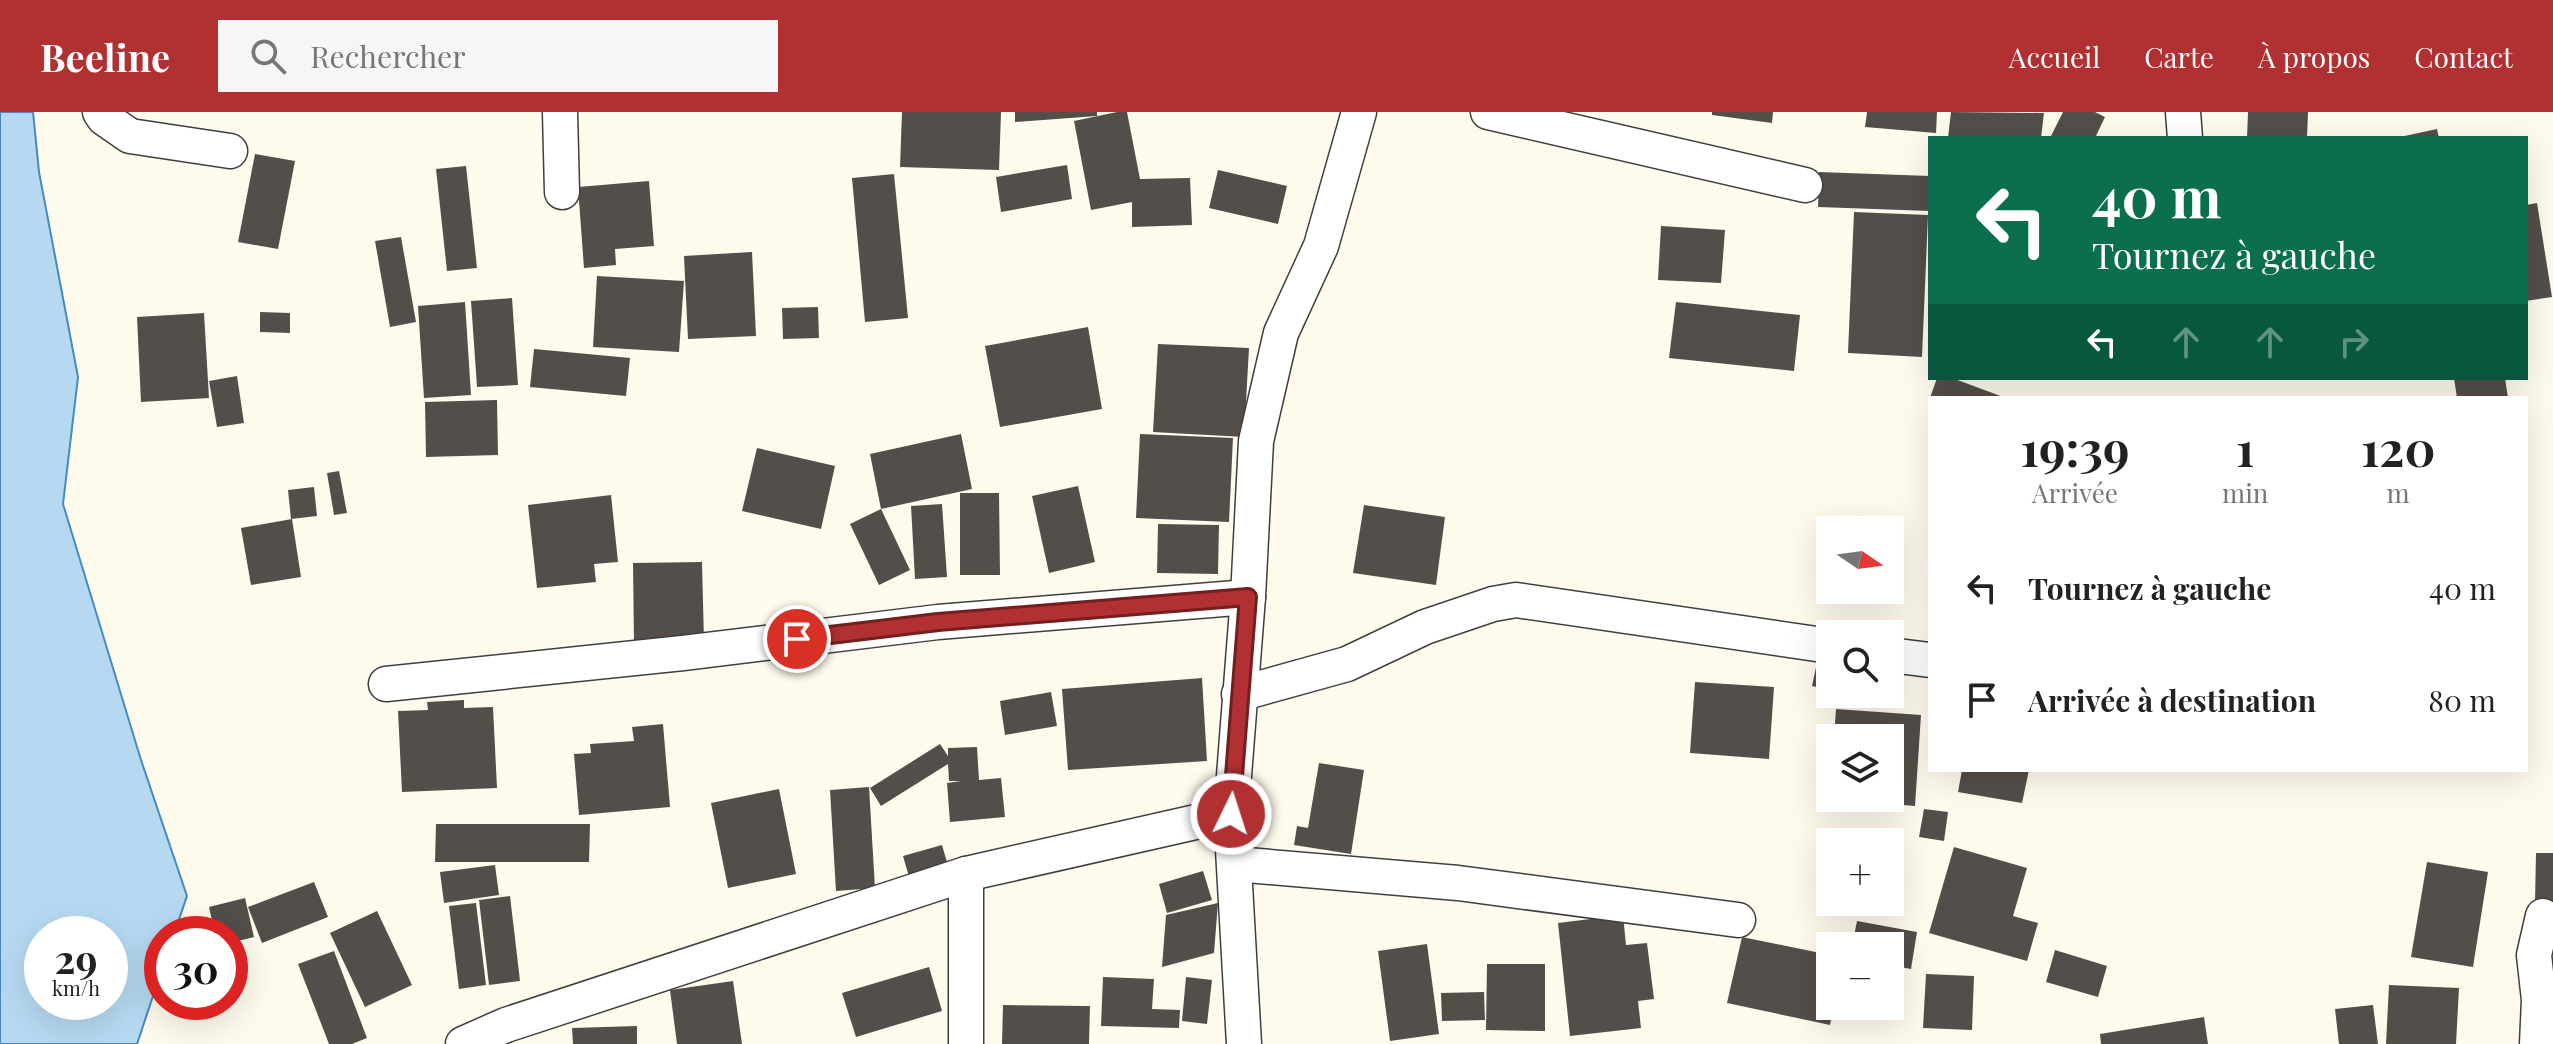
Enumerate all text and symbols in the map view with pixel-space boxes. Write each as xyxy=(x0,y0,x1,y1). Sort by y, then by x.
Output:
search box xyxy=(218,20,778,92)
text: Beeline xyxy=(40,31,170,82)
icon: search xyxy=(246,34,290,78)
text: Rechercher xyxy=(310,36,466,76)
text: Accueil xyxy=(2009,38,2100,75)
text: Carte xyxy=(2144,38,2214,75)
text: À propos xyxy=(2258,38,2370,75)
text: Contact xyxy=(2414,38,2513,75)
text: 40 m xyxy=(2092,158,2221,233)
icon: left xyxy=(1960,168,2064,272)
text: Tournez à gauche xyxy=(2092,230,2376,278)
icon: left xyxy=(2080,320,2124,364)
icon: ahead xyxy=(2164,320,2208,364)
icon: ahead xyxy=(2248,320,2292,364)
icon: right xyxy=(2332,320,2376,364)
text: 19:39 xyxy=(2021,415,2129,479)
text: 1 xyxy=(2236,415,2254,479)
text: 120 xyxy=(2361,415,2435,479)
text: Arrivée xyxy=(2032,475,2118,510)
text: min xyxy=(2222,475,2268,510)
text: m xyxy=(2387,475,2410,510)
north arrow xyxy=(1816,516,1904,604)
map controls xyxy=(1816,516,1904,1020)
icon: left xyxy=(1960,566,2004,610)
text: Tournez à gauche xyxy=(2028,568,2271,608)
text: 40 m xyxy=(2429,568,2496,608)
pin xyxy=(763,605,831,673)
icon: arrive xyxy=(775,617,819,661)
button: search xyxy=(1816,620,1904,708)
icon: arrive xyxy=(1960,678,2004,722)
text: Arrivée à destination xyxy=(2028,680,2316,720)
text: 80 m xyxy=(2428,680,2496,720)
button: layers xyxy=(1816,724,1904,812)
position arrow xyxy=(1189,772,1273,856)
button: + xyxy=(1816,828,1904,916)
speed limit sign: 30 xyxy=(144,916,248,1020)
text: 29 xyxy=(54,931,98,984)
button: − xyxy=(1816,932,1904,1020)
text: km/h xyxy=(52,974,100,1001)

